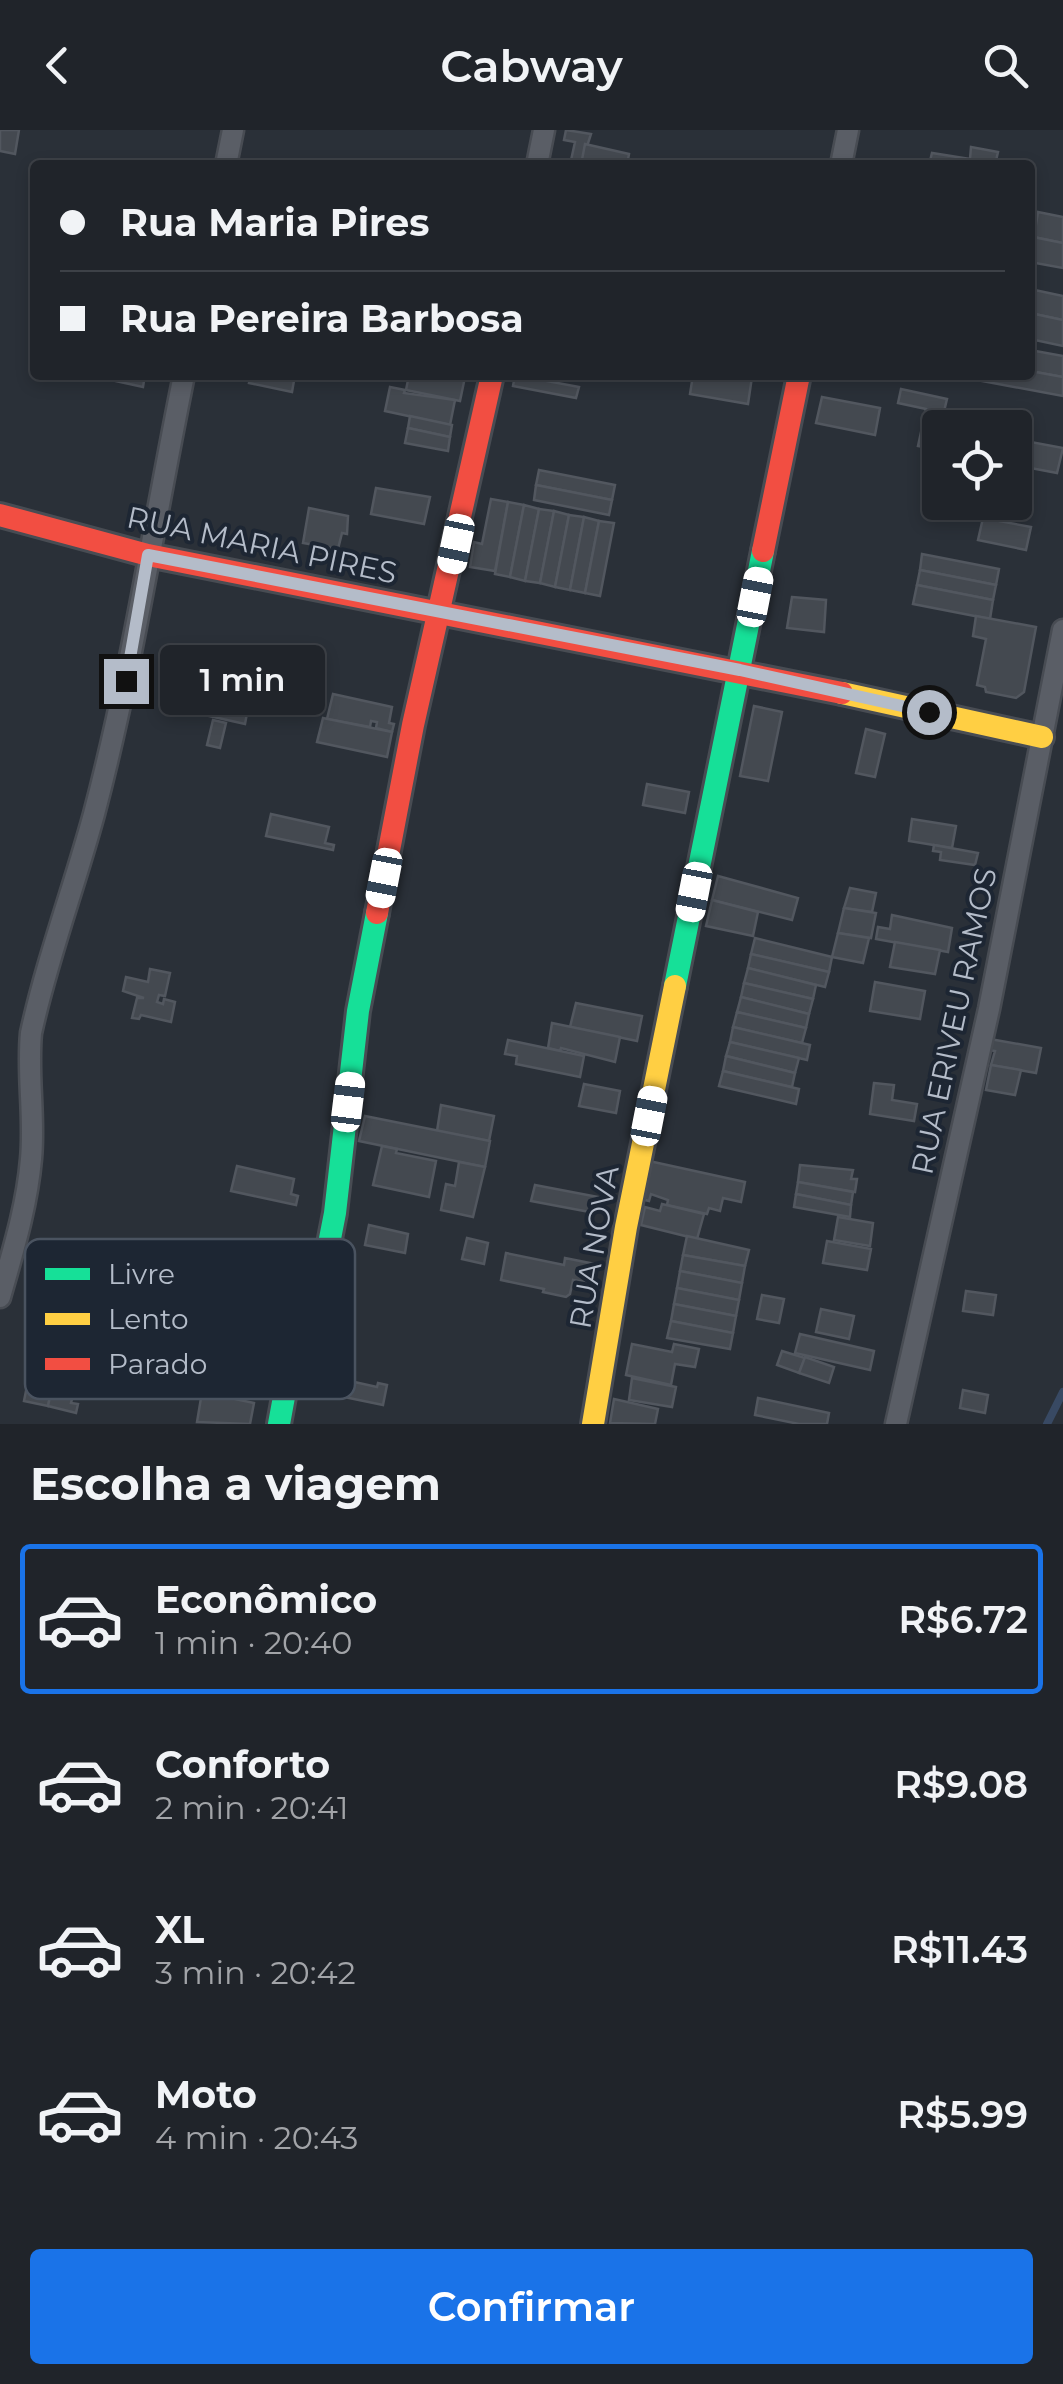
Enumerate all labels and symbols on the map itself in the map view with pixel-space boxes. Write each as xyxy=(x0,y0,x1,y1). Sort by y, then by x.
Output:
street label: RUA MARIA PIRES xyxy=(124,498,400,592)
car xyxy=(435,512,477,576)
car xyxy=(735,565,775,629)
callout: 1 min xyxy=(161,646,326,716)
route end xyxy=(104,659,149,704)
route start xyxy=(907,690,952,735)
car xyxy=(364,846,404,910)
car xyxy=(674,860,714,924)
street label: RUA ERIVEU RAMOS xyxy=(903,864,1005,1178)
car xyxy=(329,1070,367,1134)
car xyxy=(629,1084,669,1148)
street label: RUA NOVA xyxy=(561,1162,627,1331)
legend xyxy=(25,1239,355,1399)
text: Livre xyxy=(108,1257,175,1291)
text: Lento xyxy=(108,1302,189,1336)
text: Parado xyxy=(108,1347,207,1381)

